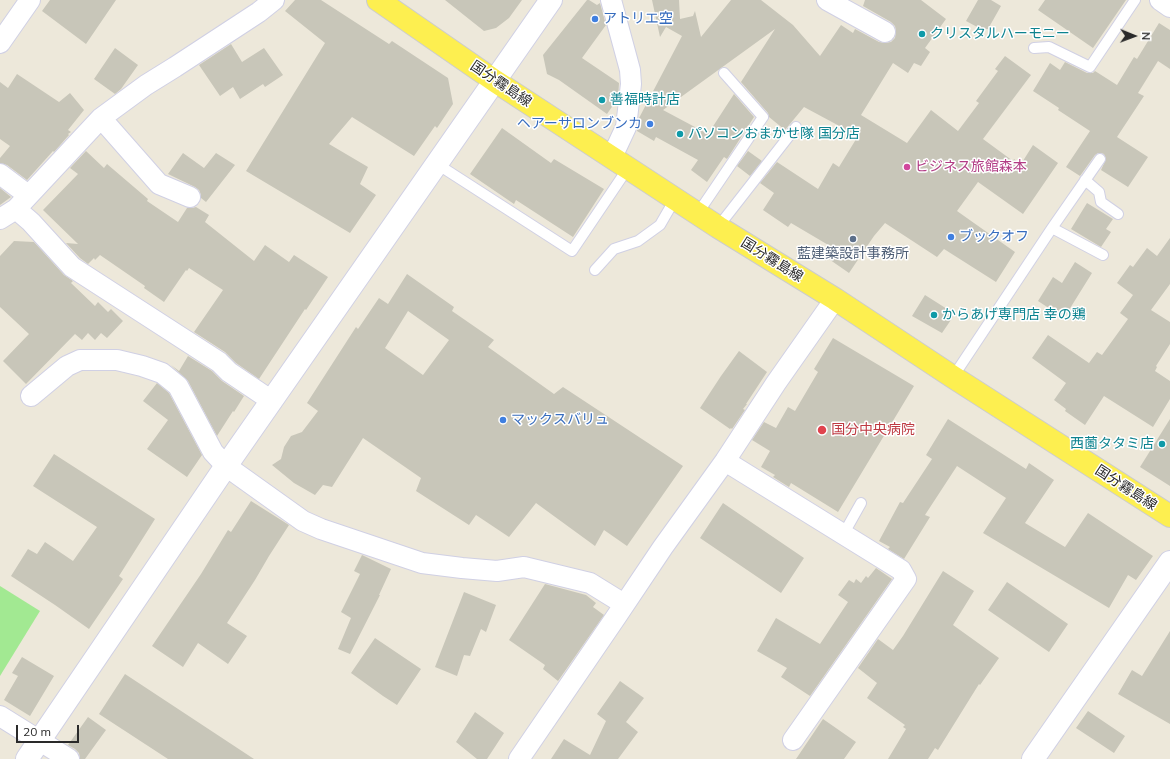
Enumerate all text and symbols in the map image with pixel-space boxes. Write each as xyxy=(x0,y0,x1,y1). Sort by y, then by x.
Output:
place label: アトリエ空 xyxy=(603,11,673,27)
marker: アトリエ空 xyxy=(590,14,600,24)
north arrow xyxy=(1114,16,1154,56)
place label: クリスタルハーモニー xyxy=(930,26,1070,42)
marker: クリスタルハーモニー xyxy=(917,29,927,39)
text: N xyxy=(1139,32,1153,40)
street label: 国分霧島線 xyxy=(467,57,535,111)
place label: 善福時計店 xyxy=(610,92,680,108)
marker: 善福時計店 xyxy=(597,95,607,105)
place label: ヘアーサロンブンカ xyxy=(517,116,642,132)
marker: ヘアーサロンブンカ xyxy=(645,119,655,129)
place label: パソコンおまかせ隊 国分店 xyxy=(688,126,860,142)
marker: パソコンおまかせ隊 国分店 xyxy=(675,129,685,139)
place label: ビジネス旅館森本 xyxy=(915,159,1027,175)
marker: ビジネス旅館森本 xyxy=(902,162,912,172)
place label: ブックオフ xyxy=(959,229,1029,245)
marker: ブックオフ xyxy=(946,232,956,242)
street label: 国分霧島線 xyxy=(738,234,806,286)
marker: 藍建築設計事務所 xyxy=(848,234,858,244)
place label: 藍建築設計事務所 xyxy=(797,246,909,262)
place label: からあげ専門店 幸の鶏 xyxy=(942,307,1086,323)
marker: からあげ専門店 幸の鶏 xyxy=(929,310,939,320)
place label: マックスバリュ xyxy=(511,412,609,428)
marker: マックスバリュ xyxy=(498,415,508,425)
place label: 国分中央病院 xyxy=(831,422,915,438)
marker: 国分中央病院 xyxy=(816,424,828,436)
place label: 西薗タタミ店 xyxy=(1070,436,1154,452)
marker: 西薗タタミ店 xyxy=(1157,439,1167,449)
street label: 国分霧島線 xyxy=(1092,462,1160,514)
scale bar xyxy=(18,717,81,743)
text: 20 m xyxy=(23,724,51,739)

